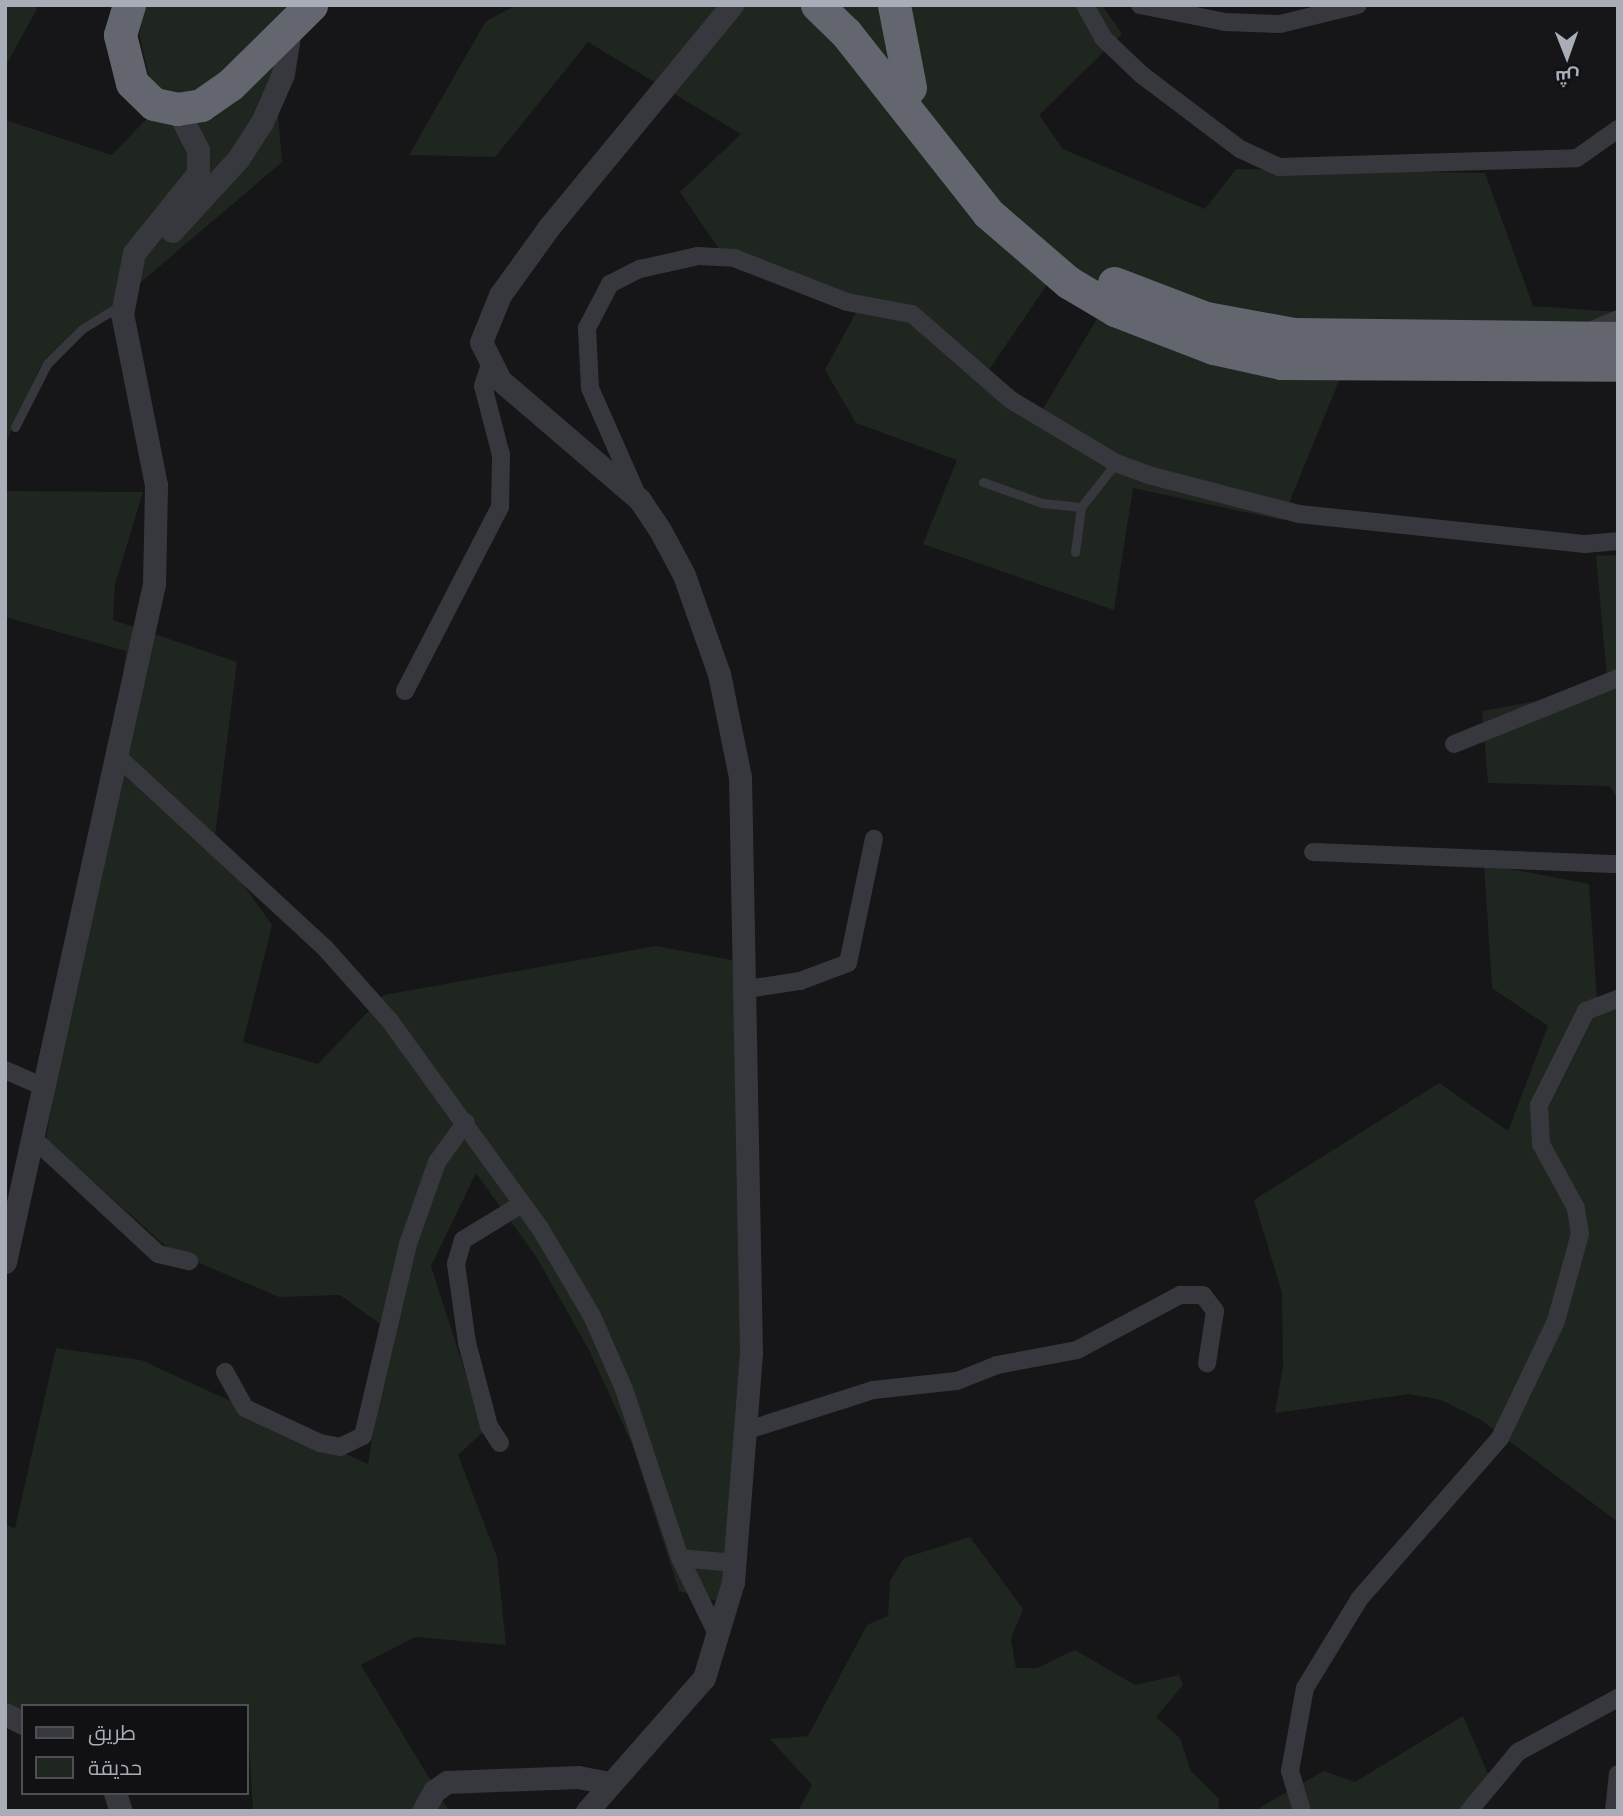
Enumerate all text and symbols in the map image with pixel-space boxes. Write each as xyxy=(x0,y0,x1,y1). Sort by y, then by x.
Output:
north arrow xyxy=(1532,21,1602,91)
text: ش xyxy=(1555,66,1580,89)
legend xyxy=(21,1704,248,1795)
text: طريق xyxy=(88,1720,136,1745)
text: حديقة xyxy=(88,1755,142,1780)

